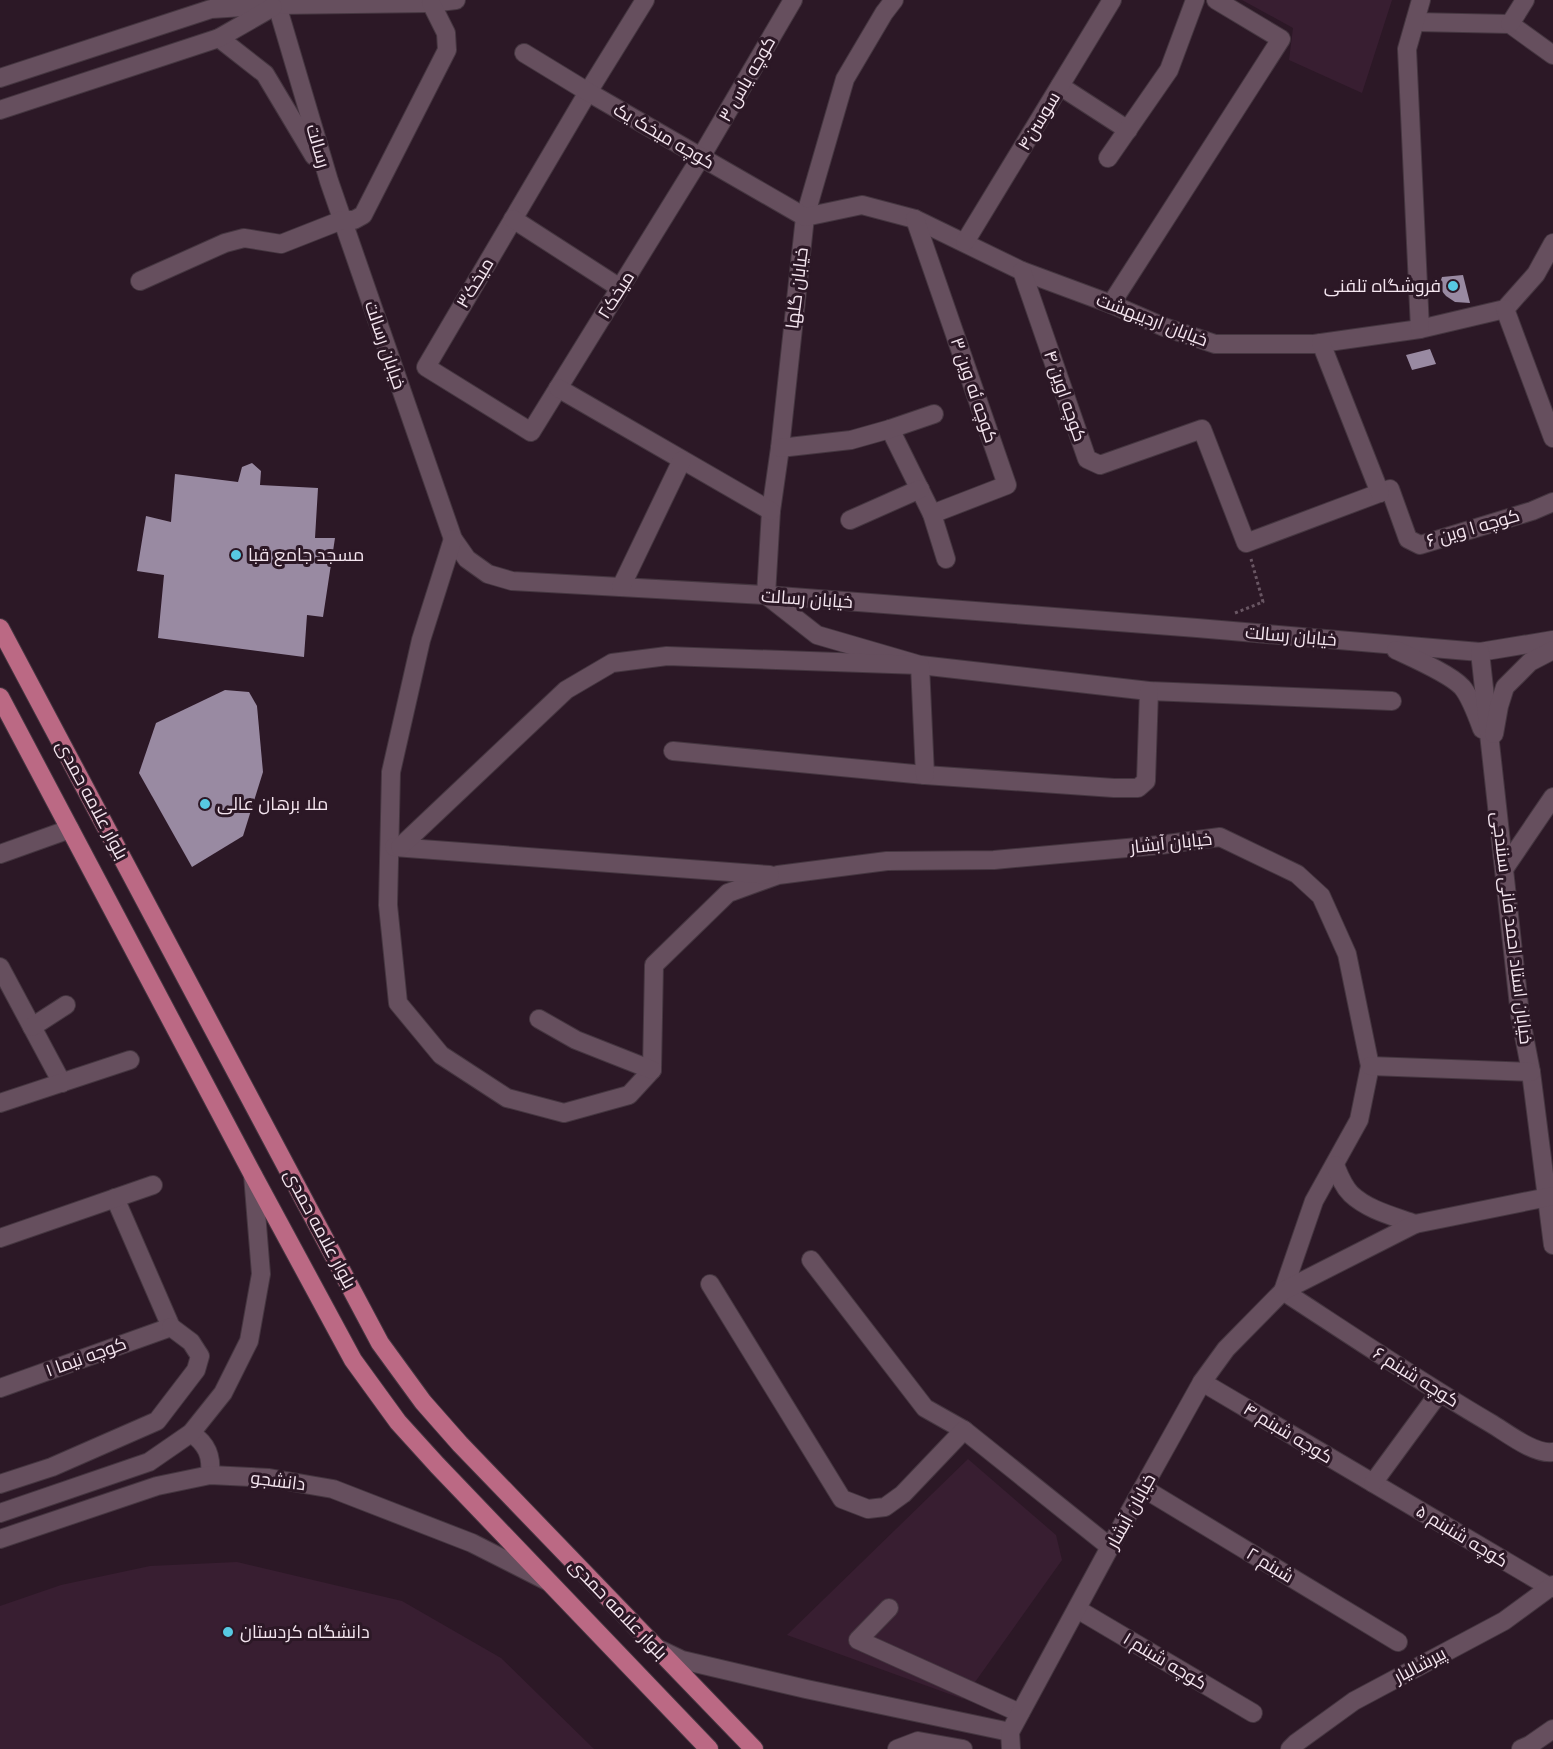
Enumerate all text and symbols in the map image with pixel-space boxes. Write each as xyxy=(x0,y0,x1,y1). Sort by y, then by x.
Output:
street label: کوچه یاس ۳ xyxy=(715,33,781,126)
street label: سوسن۴ xyxy=(1014,88,1065,154)
street label: کوچه میخک یک xyxy=(609,99,718,175)
street label: رسالت xyxy=(301,122,334,170)
street label: خیابان گلها xyxy=(782,246,813,330)
street label: میخک۳ xyxy=(452,254,498,312)
street label: میخک۲ xyxy=(594,268,638,322)
place label: فروشگاه تلفنی xyxy=(1324,276,1441,297)
marker: فروشگاه تلفنی xyxy=(1446,279,1460,293)
street label: خیابان اردیبهشت xyxy=(1093,290,1210,351)
street label: خیابان رسالت xyxy=(360,298,409,392)
street label: کوچه ئه وین ۳ xyxy=(945,335,1001,446)
street label: کوچه اوین ۴ xyxy=(1038,348,1090,445)
street label: کوچه ا وین ۶ xyxy=(1424,505,1523,553)
place label: مسجد جامع قبا xyxy=(248,545,364,567)
marker: مسجد جامع قبا xyxy=(229,548,243,562)
street label: خیابان رسالت xyxy=(760,586,853,613)
street label: خیابان رسالت xyxy=(1244,622,1338,651)
street label: بلوار علامه حمدی xyxy=(51,737,132,863)
place label: ملا برهان عالی xyxy=(217,794,328,815)
marker: ملا برهان عالی xyxy=(198,797,212,811)
street label: خیابان استاد احمد فانی سنندجی xyxy=(1487,811,1536,1046)
street label: خیابان آبشار xyxy=(1128,829,1213,858)
street label: بلوار علامه حمدی xyxy=(279,1166,360,1292)
street label: کوچه نیما ۱ xyxy=(43,1333,130,1383)
street label: کوچه شبنم ۶ xyxy=(1369,1343,1462,1413)
street label: کوچه شبنم ۴ xyxy=(1239,1399,1336,1469)
street label: دانشجو xyxy=(249,1468,307,1495)
street label: خیابان آبشار xyxy=(1102,1470,1161,1553)
street label: کوچه شنبنم ۵ xyxy=(1411,1501,1512,1573)
street label: شبنم ۲ xyxy=(1242,1543,1297,1589)
street label: بلوار علامه حمدی xyxy=(564,1555,671,1664)
place label: دانشگاه کردستان xyxy=(240,1622,370,1643)
marker: دانشگاه کردستان xyxy=(221,1625,235,1639)
street label: کوچه شبنم ۱ xyxy=(1119,1628,1210,1695)
street label: پیرشالیار xyxy=(1390,1643,1451,1689)

